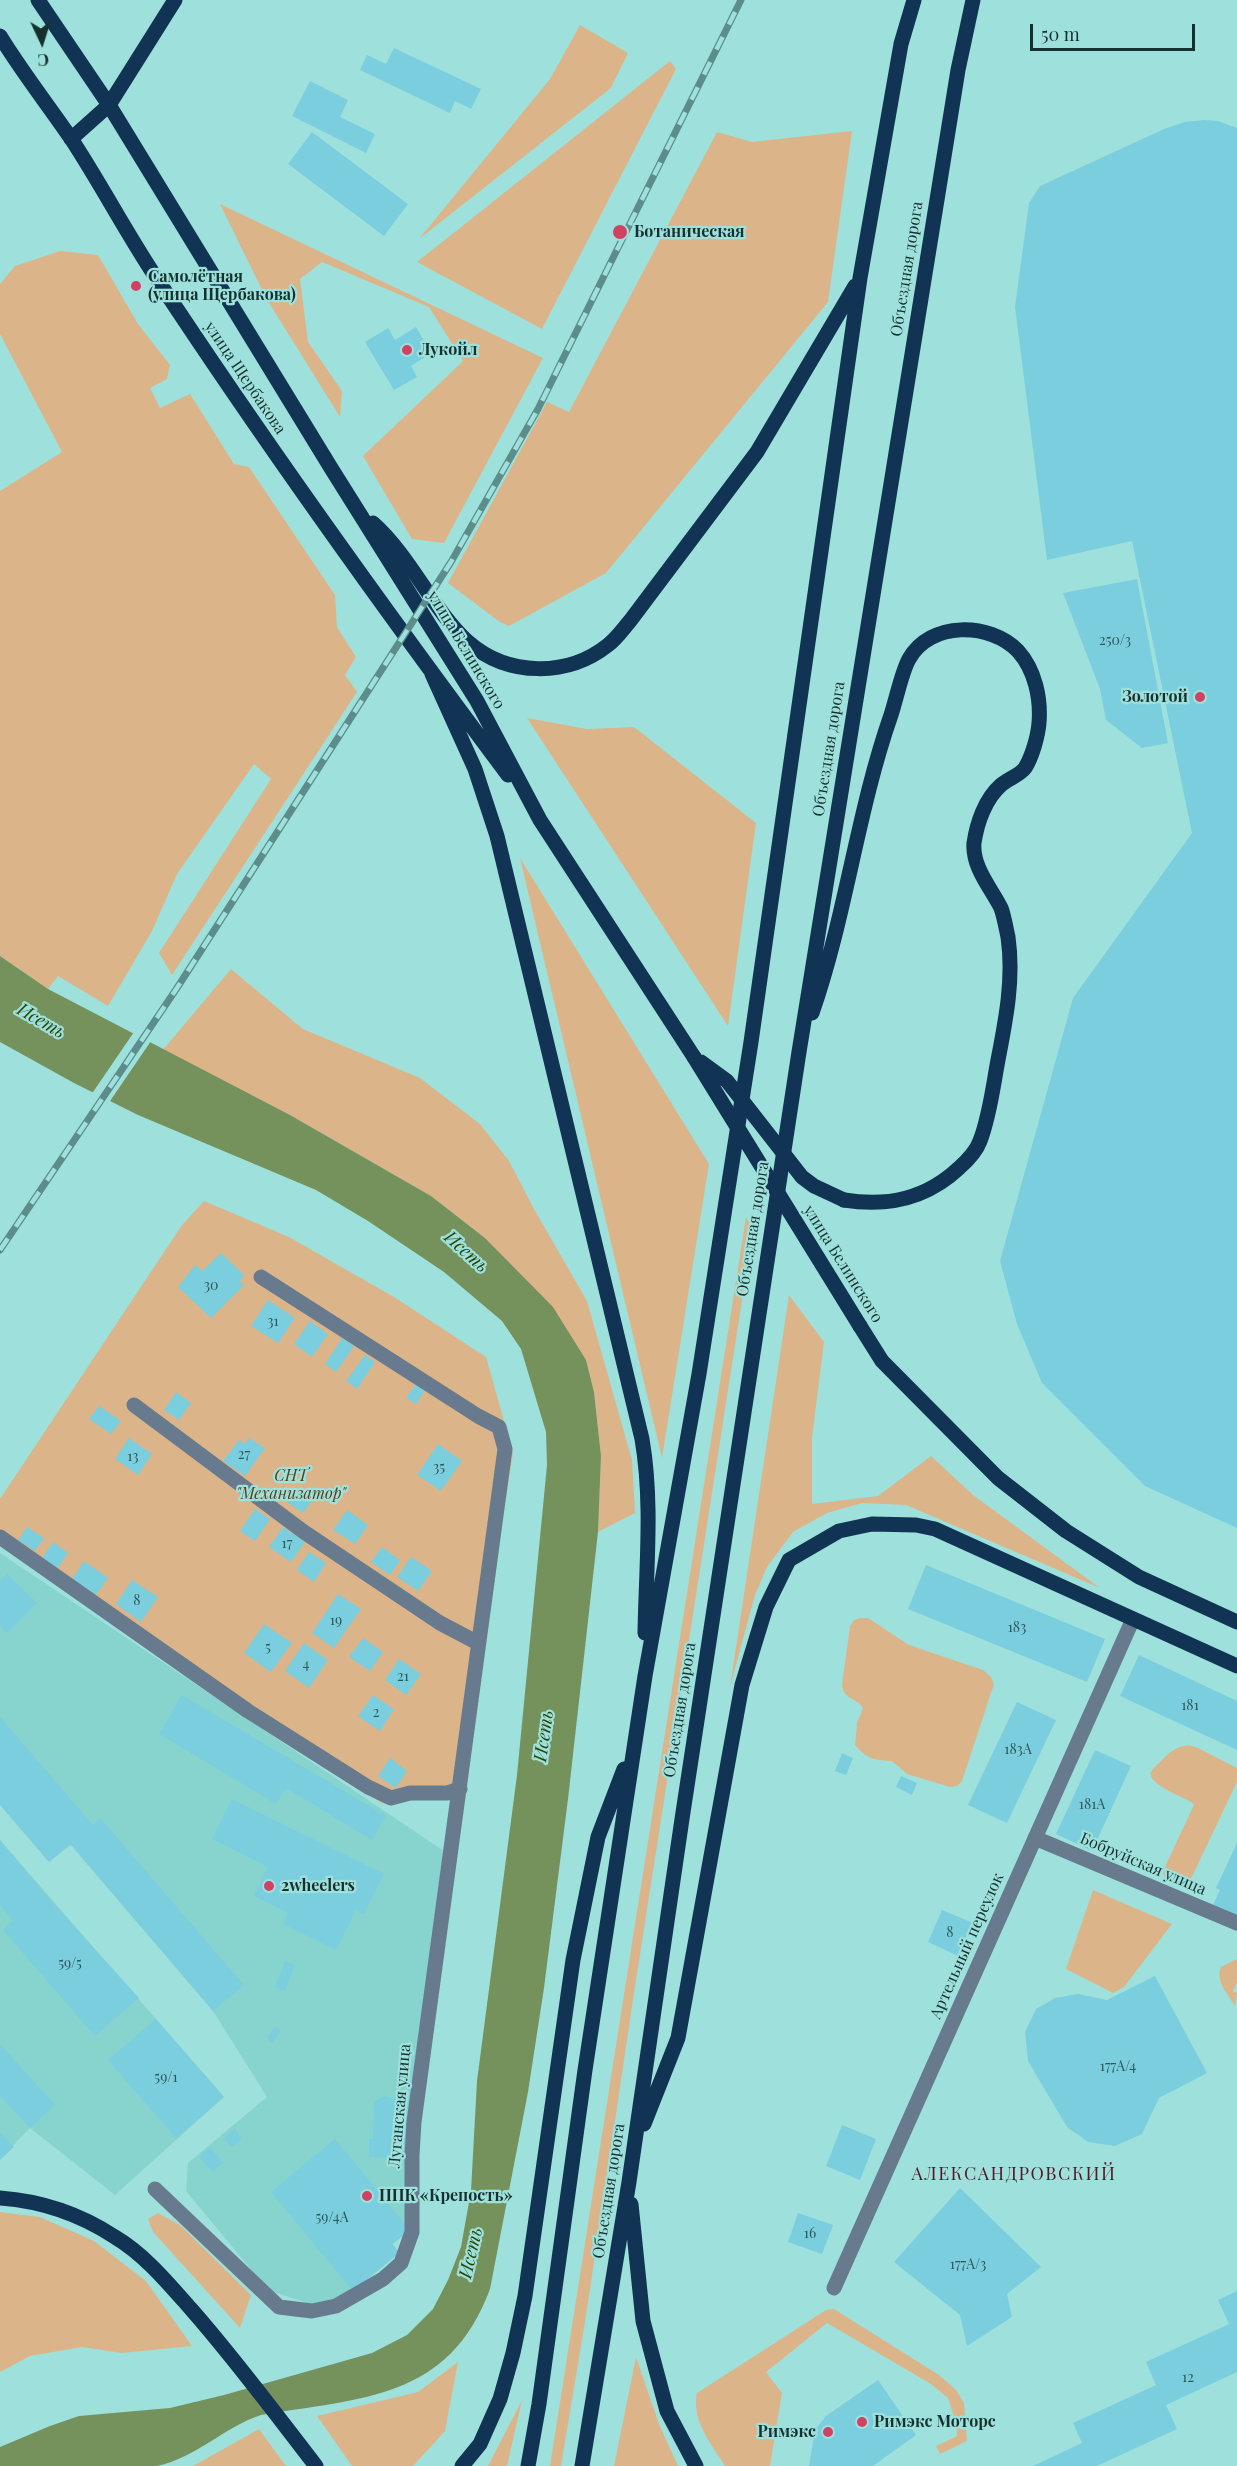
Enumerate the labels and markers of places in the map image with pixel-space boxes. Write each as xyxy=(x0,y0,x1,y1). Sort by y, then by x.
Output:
place label: Ботаническая xyxy=(634,222,745,242)
marker: Ботаническая xyxy=(611,223,629,241)
place label: Самолётная (улица Щербакова) xyxy=(148,267,296,305)
marker: Самолётная (улица Щербакова) xyxy=(129,279,143,293)
place label: Лукойл xyxy=(419,340,477,360)
marker: Лукойл xyxy=(400,343,414,357)
place label: Золотой xyxy=(1122,687,1188,707)
marker: Золотой xyxy=(1193,690,1207,704)
place label: 2wheelers xyxy=(281,1876,355,1896)
marker: 2wheelers xyxy=(262,1879,276,1893)
place label: ППК «Крепость» xyxy=(379,2186,513,2206)
marker: ППК «Крепость» xyxy=(360,2189,374,2203)
place label: Римэкс Моторс xyxy=(874,2412,996,2432)
marker: Римэкс Моторс xyxy=(855,2415,869,2429)
place label: Римэкс xyxy=(757,2422,816,2442)
marker: Римэкс xyxy=(821,2425,835,2439)

